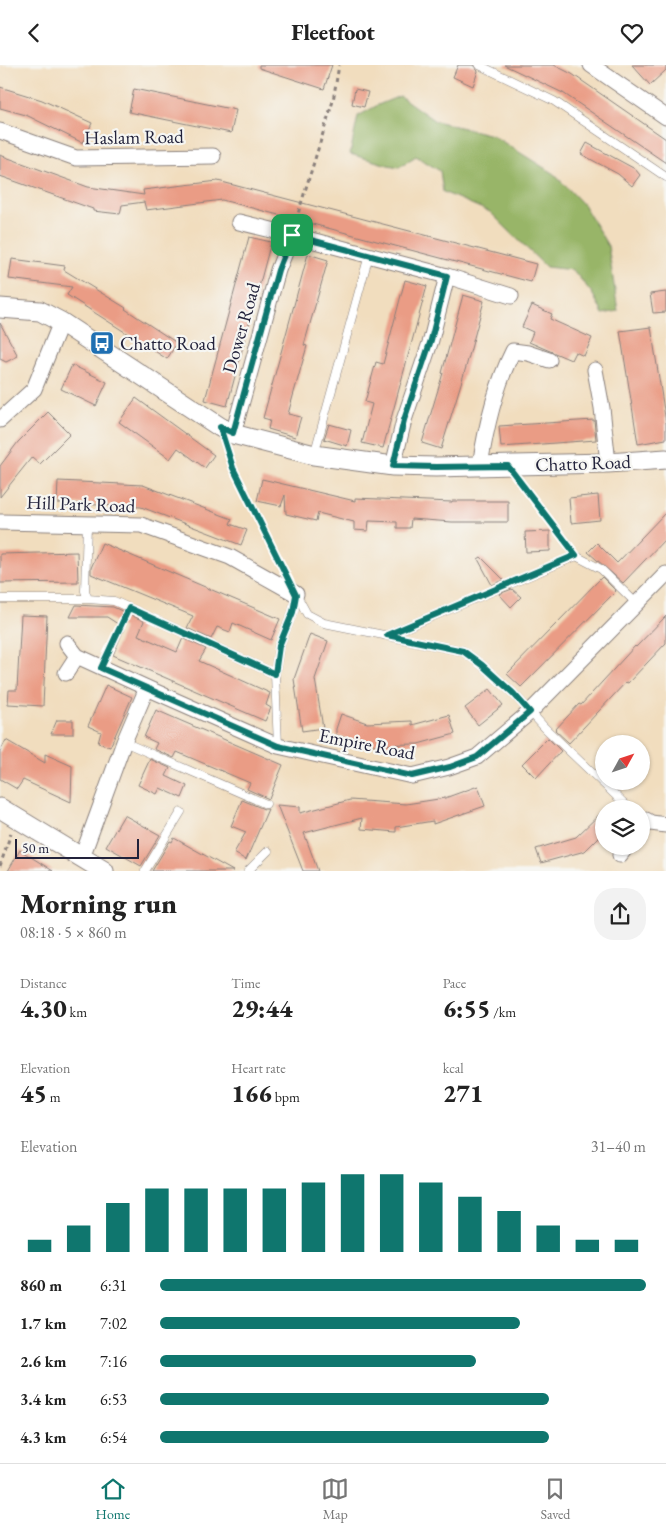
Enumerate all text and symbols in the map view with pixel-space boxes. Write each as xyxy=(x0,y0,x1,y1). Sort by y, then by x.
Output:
text: Fleetfoot xyxy=(291,18,375,47)
icon: back xyxy=(20,19,48,47)
icon: heart xyxy=(618,19,646,47)
street label: Haslam Road xyxy=(84,124,184,150)
pin xyxy=(271,214,313,256)
icon: arrive xyxy=(278,221,306,249)
street label: Dower Road xyxy=(216,279,266,376)
bus stop icon: Chatto Road xyxy=(89,330,115,356)
place label: Chatto Road xyxy=(120,331,216,356)
street label: Chatto Road xyxy=(535,449,632,477)
street label: Hill Park Road xyxy=(26,490,136,518)
street label: Empire Road xyxy=(317,722,418,766)
north arrow xyxy=(595,735,650,790)
map controls xyxy=(595,735,650,855)
button: layers xyxy=(595,800,650,855)
scale bar xyxy=(15,836,139,859)
text: 50 m xyxy=(22,839,49,857)
text: Morning run xyxy=(20,885,177,921)
button: share xyxy=(594,888,646,940)
text: 08:18 · 5 × 860 m xyxy=(20,922,127,943)
text: Distance xyxy=(20,974,67,992)
text: Time xyxy=(231,974,261,992)
text: Pace xyxy=(443,974,466,992)
text: 4.30 xyxy=(20,992,67,1024)
text: 29:44 xyxy=(231,992,293,1024)
text: 6:55 xyxy=(443,992,490,1024)
text: km xyxy=(67,1003,87,1021)
text: /km xyxy=(490,1003,516,1021)
text: Elevation xyxy=(20,1059,70,1077)
text: Heart rate xyxy=(231,1059,286,1077)
text: kcal xyxy=(443,1059,464,1077)
text: 45 xyxy=(20,1077,47,1109)
text: 166 xyxy=(231,1077,272,1109)
text: 271 xyxy=(443,1077,483,1109)
text: m xyxy=(47,1088,61,1106)
text: bpm xyxy=(272,1088,300,1106)
text: Elevation xyxy=(20,1136,78,1157)
text: 31–40 m xyxy=(591,1136,646,1157)
text: 860 m xyxy=(20,1275,62,1296)
text: 6:31 xyxy=(100,1275,127,1296)
text: 1.7 km xyxy=(20,1313,66,1334)
text: 7:02 xyxy=(100,1313,127,1334)
text: 2.6 km xyxy=(20,1351,66,1372)
text: 7:16 xyxy=(100,1351,127,1372)
text: 3.4 km xyxy=(20,1389,66,1410)
text: 6:53 xyxy=(100,1389,127,1410)
text: 4.3 km xyxy=(20,1427,66,1448)
text: 6:54 xyxy=(100,1427,127,1448)
tab: Home xyxy=(96,1475,130,1523)
tab: Map xyxy=(321,1475,349,1523)
tab: Saved xyxy=(540,1475,570,1523)

